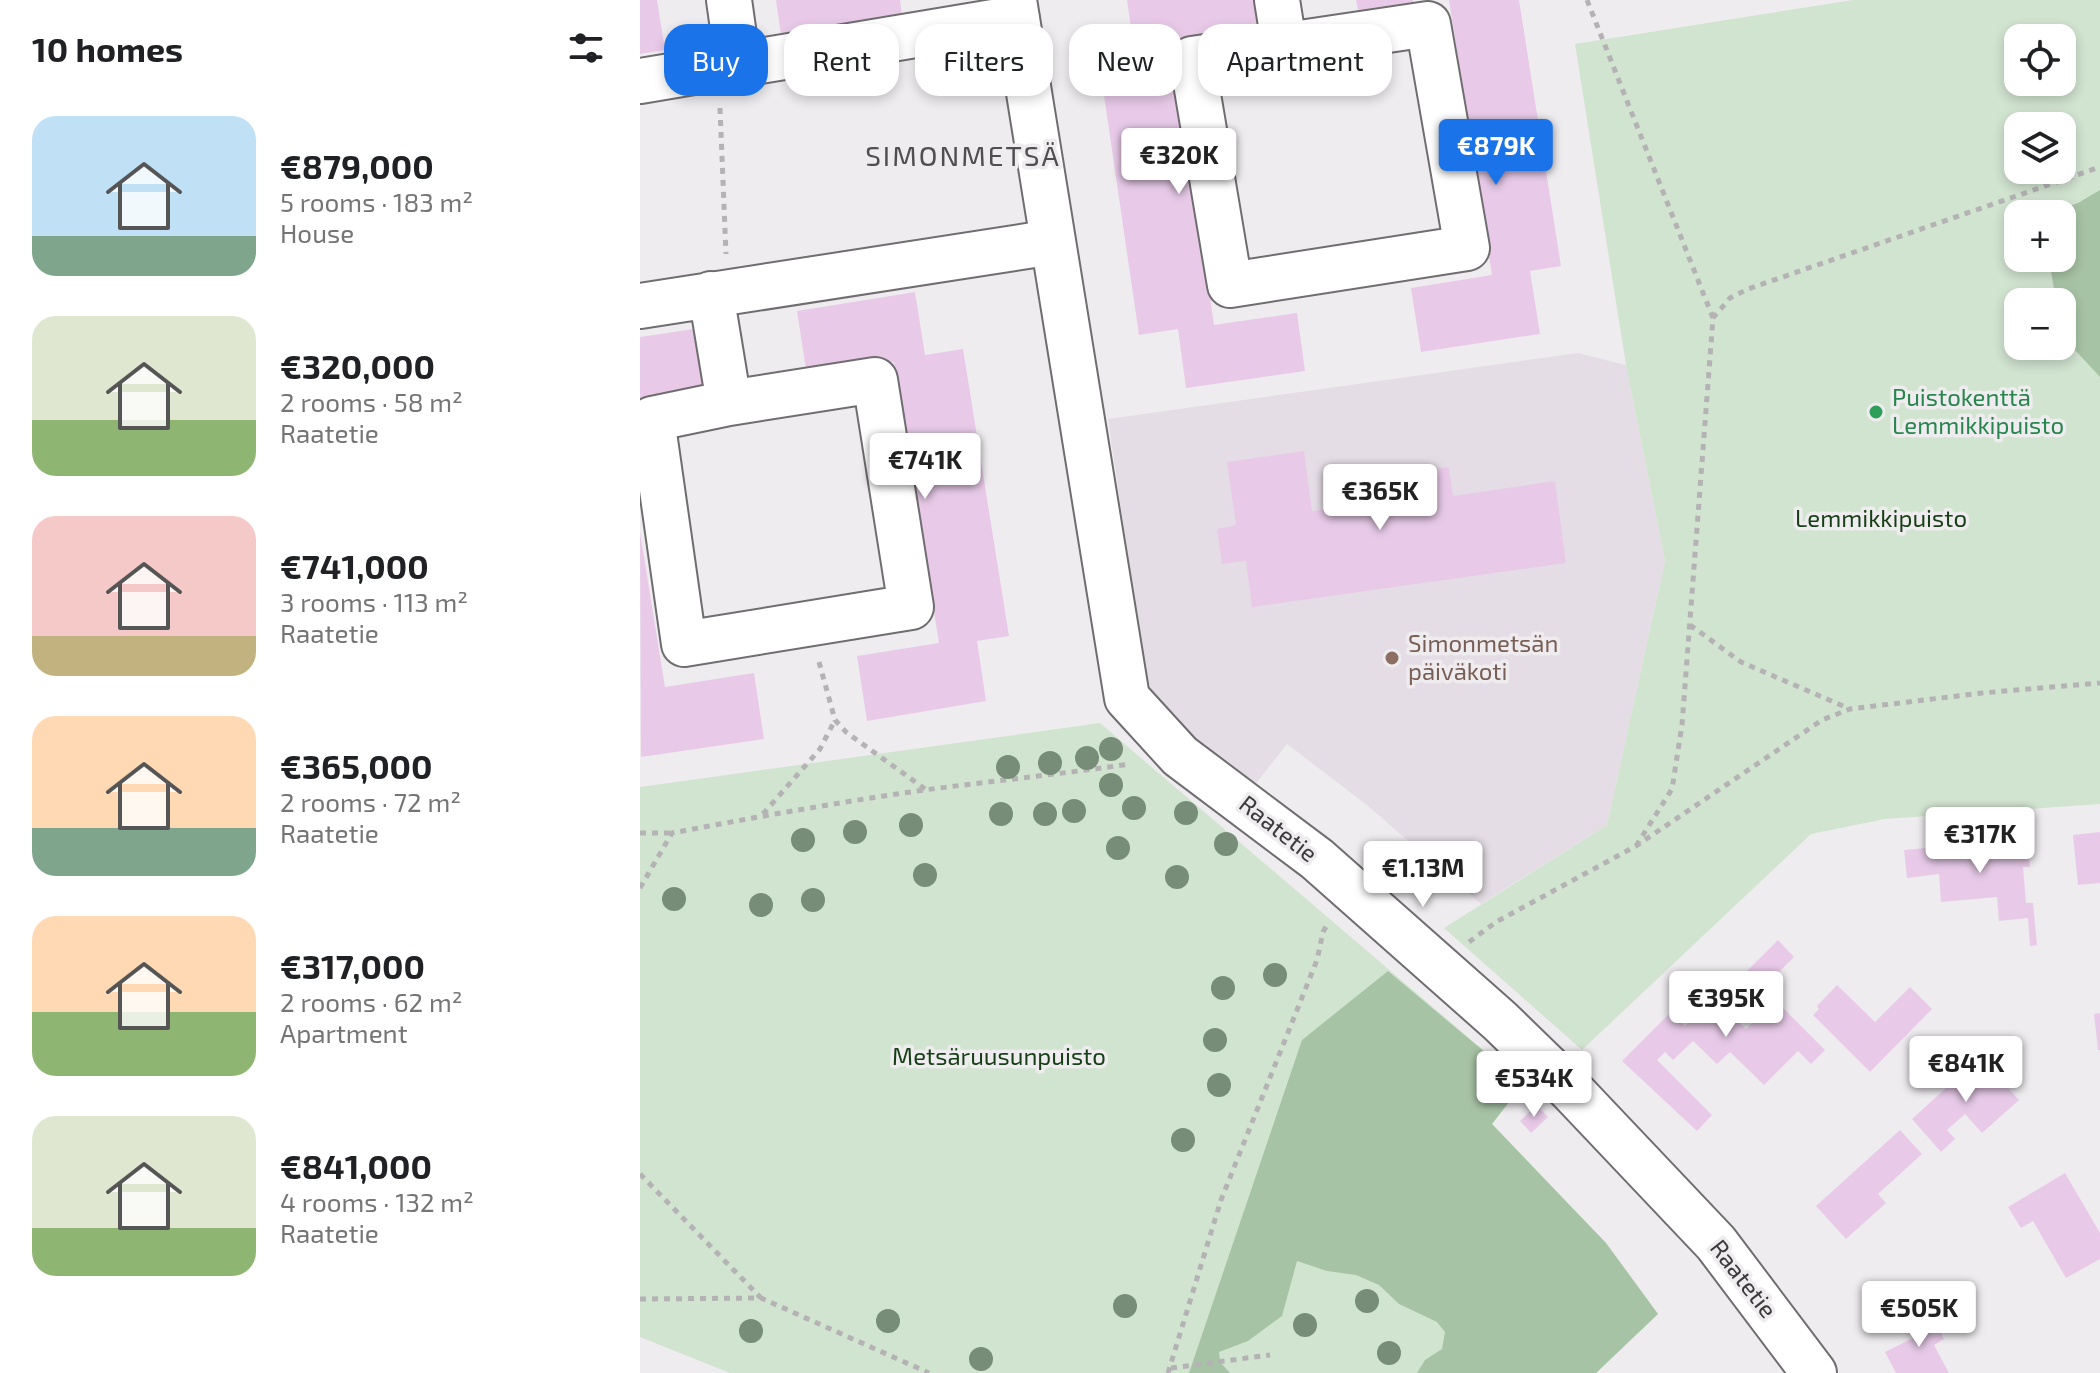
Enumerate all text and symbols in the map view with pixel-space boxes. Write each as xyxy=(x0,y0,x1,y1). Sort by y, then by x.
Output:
chip: Buy xyxy=(664,24,768,96)
chip: Rent xyxy=(784,24,899,96)
chip: Filters xyxy=(915,24,1053,96)
chip: New xyxy=(1069,24,1182,96)
chip: Apartment xyxy=(1198,24,1392,96)
map controls xyxy=(2004,24,2076,360)
button: locate xyxy=(2004,24,2076,96)
icon: filters xyxy=(564,26,608,70)
text: 10 homes xyxy=(32,28,183,69)
button: layers xyxy=(2004,112,2076,184)
pin: €879K xyxy=(1440,119,1552,187)
pin: €320K xyxy=(1123,128,1235,196)
text: €879K xyxy=(1457,129,1535,160)
district label: SIMONMETSÄ xyxy=(865,138,1061,172)
text: €320K xyxy=(1139,138,1219,169)
text: €879,000 xyxy=(280,145,434,186)
icon: home xyxy=(96,148,192,244)
text: 5 rooms · 183 m² xyxy=(280,186,473,217)
button: + xyxy=(2004,200,2076,272)
text: House xyxy=(280,217,354,248)
button: − xyxy=(2004,288,2076,360)
text: €320,000 xyxy=(280,345,435,386)
icon: home xyxy=(96,348,192,444)
place label: Puistokenttä Lemmikkipuisto xyxy=(1892,382,2064,439)
text: 2 rooms · 58 m² xyxy=(280,386,463,417)
marker: Puistokenttä Lemmikkipuisto xyxy=(1867,403,1885,421)
text: Raatetie xyxy=(280,417,379,448)
pin: €741K xyxy=(869,433,981,501)
text: €741K xyxy=(888,443,962,474)
pin: €365K xyxy=(1324,464,1436,532)
text: €365K xyxy=(1341,474,1419,505)
park label: Lemmikkipuisto xyxy=(1795,503,1967,532)
text: €741,000 xyxy=(280,545,429,586)
icon: home xyxy=(96,548,192,644)
text: 3 rooms · 113 m² xyxy=(280,586,468,617)
text: Raatetie xyxy=(280,617,379,648)
place label: Simonmetsän päiväkoti xyxy=(1408,628,1558,685)
marker: Simonmetsän päiväkoti xyxy=(1383,649,1401,667)
text: €365,000 xyxy=(280,745,433,786)
icon: home xyxy=(96,748,192,844)
text: 2 rooms · 72 m² xyxy=(280,786,461,817)
street label: Raatetie xyxy=(1234,788,1324,867)
pin: €317K xyxy=(1924,807,2036,875)
text: Raatetie xyxy=(280,817,379,848)
text: €317K xyxy=(1944,817,2016,848)
pin: €1.13M xyxy=(1358,841,1488,909)
text: €1.13M xyxy=(1382,851,1464,882)
text: €317,000 xyxy=(280,945,425,986)
icon: home xyxy=(96,948,192,1044)
pin: €395K xyxy=(1670,971,1782,1039)
text: €395K xyxy=(1687,981,1765,1012)
text: 2 rooms · 62 m² xyxy=(280,986,463,1017)
text: Apartment xyxy=(280,1017,408,1048)
pin: €841K xyxy=(1910,1036,2022,1104)
park label: Metsäruusunpuisto xyxy=(892,1041,1106,1070)
text: €841K xyxy=(1927,1046,2005,1077)
pin: €534K xyxy=(1478,1051,1590,1119)
text: €534K xyxy=(1495,1061,1573,1092)
text: €841,000 xyxy=(280,1145,432,1186)
icon: home xyxy=(96,1148,192,1244)
text: 4 rooms · 132 m² xyxy=(280,1186,474,1217)
text: Raatetie xyxy=(280,1217,379,1248)
street label: Raatetie xyxy=(1705,1233,1784,1323)
pin: €505K xyxy=(1863,1281,1975,1349)
text: €505K xyxy=(1880,1291,1958,1322)

